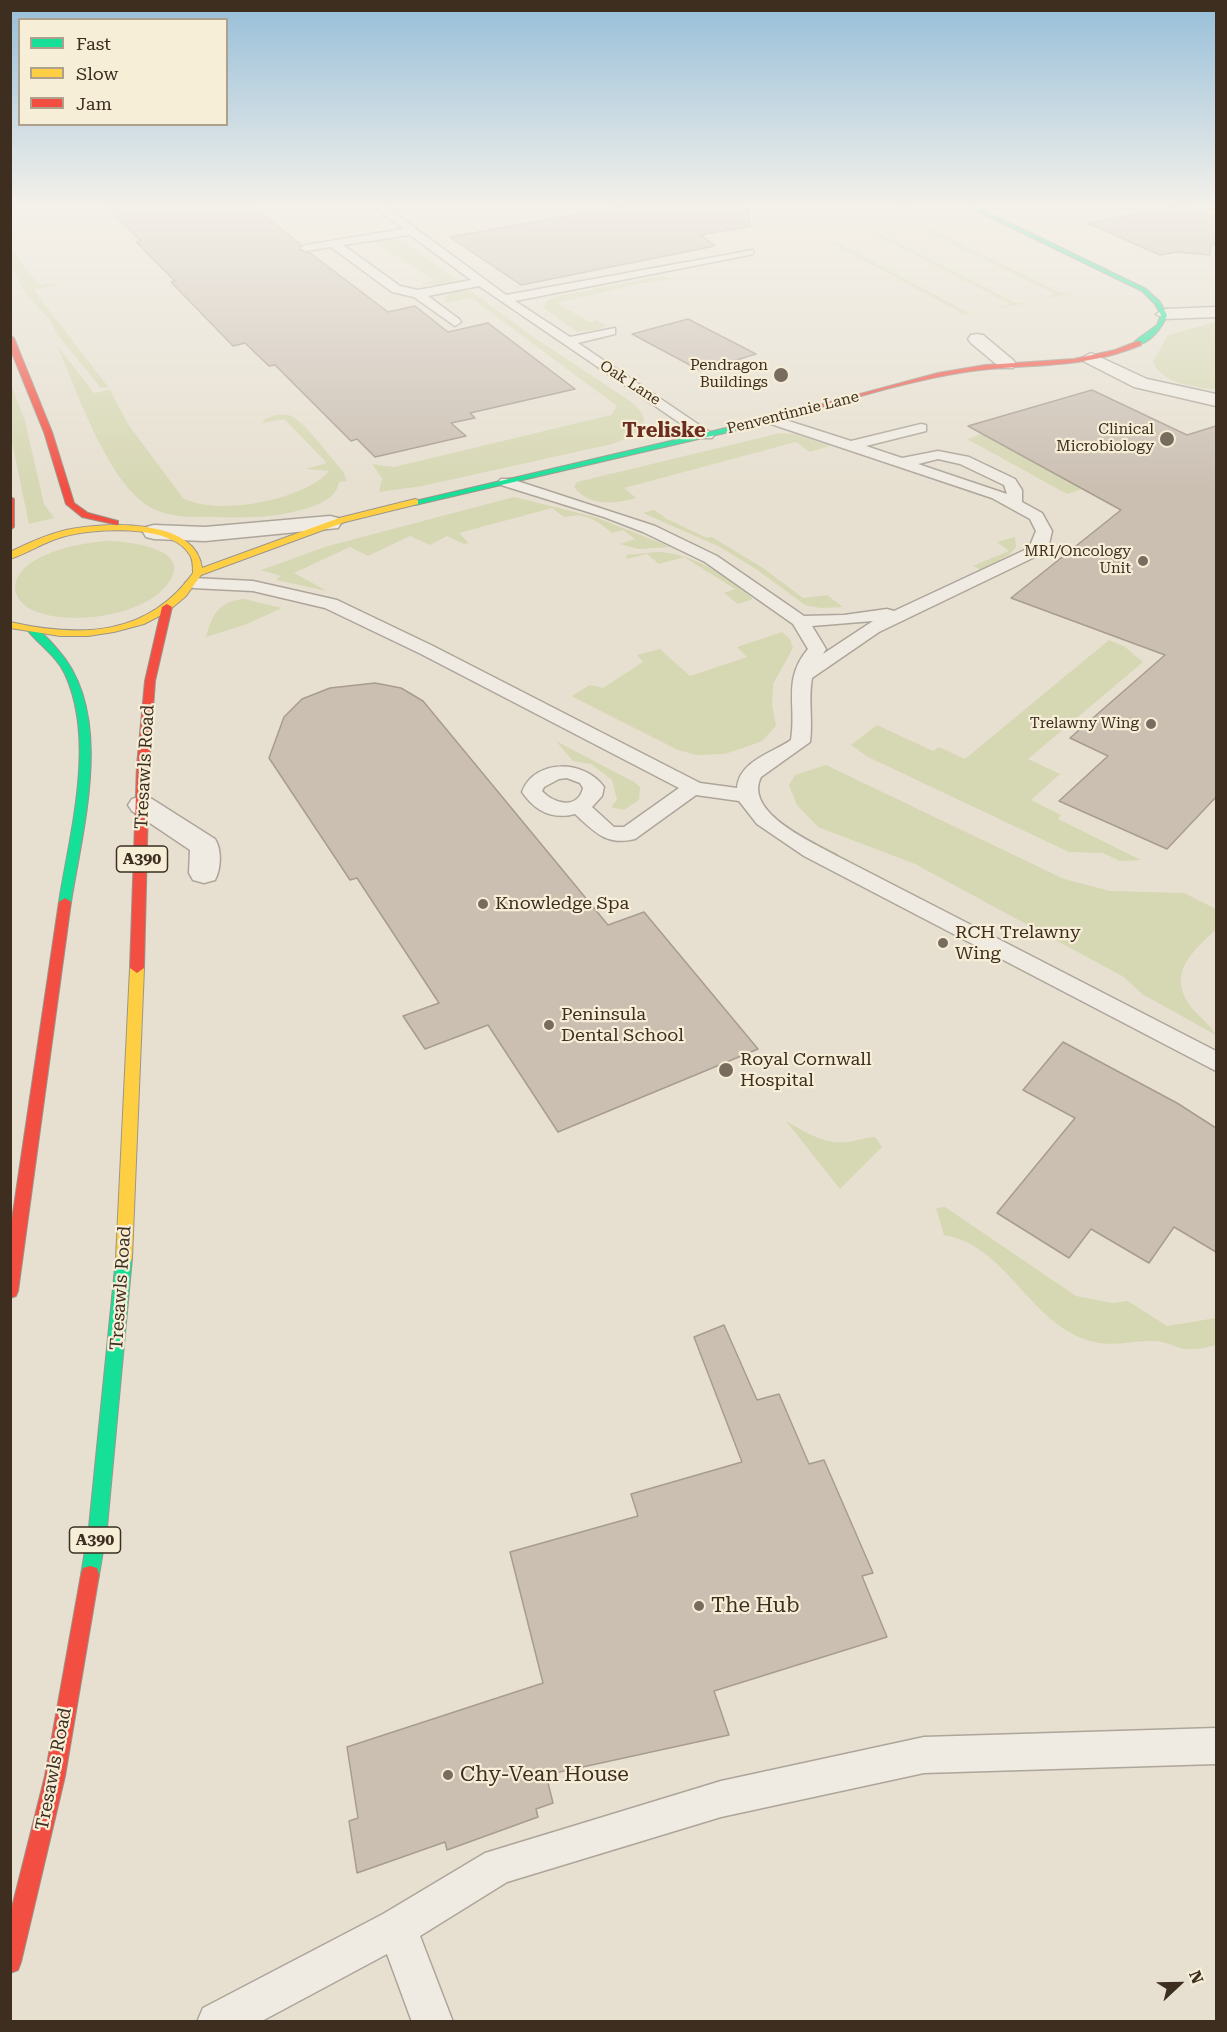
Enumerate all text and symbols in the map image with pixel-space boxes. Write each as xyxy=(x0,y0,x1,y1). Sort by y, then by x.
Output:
legend xyxy=(18,18,228,126)
text: Fast xyxy=(76,33,111,54)
text: Slow xyxy=(76,63,118,84)
text: Jam xyxy=(76,93,112,114)
street label: Oak Lane xyxy=(596,357,664,409)
place label: Pendragon Buildings xyxy=(690,357,768,392)
marker: Pendragon Buildings xyxy=(772,366,790,384)
street label: Penventinnie Lane xyxy=(725,388,861,438)
district label: Treliske xyxy=(622,419,706,443)
place label: Clinical Microbiology xyxy=(1056,421,1154,456)
marker: Clinical Microbiology xyxy=(1158,430,1176,448)
place label: MRI/Oncology Unit xyxy=(1024,543,1131,578)
marker: MRI/Oncology Unit xyxy=(1136,554,1150,568)
street label: Tresawls Road xyxy=(131,704,159,830)
place label: Trelawny Wing xyxy=(1030,715,1139,733)
marker: Trelawny Wing xyxy=(1144,717,1158,731)
road number: A390 xyxy=(116,846,168,872)
place label: Knowledge Spa xyxy=(495,893,629,915)
marker: Knowledge Spa xyxy=(476,897,490,911)
place label: RCH Trelawny Wing xyxy=(955,922,1081,964)
marker: RCH Trelawny Wing xyxy=(936,936,950,950)
place label: Peninsula Dental School xyxy=(561,1004,684,1046)
marker: Peninsula Dental School xyxy=(542,1018,556,1032)
place label: Royal Cornwall Hospital xyxy=(740,1049,871,1092)
marker: Royal Cornwall Hospital xyxy=(717,1061,735,1079)
street label: Tresawls Road xyxy=(106,1225,136,1351)
road number: A390 xyxy=(70,1527,121,1553)
place label: The Hub xyxy=(711,1593,799,1619)
marker: The Hub xyxy=(692,1599,706,1613)
street label: Tresawls Road xyxy=(32,1706,76,1832)
place label: Chy-Vean House xyxy=(460,1762,629,1788)
marker: Chy-Vean House xyxy=(441,1768,455,1782)
north arrow xyxy=(1149,1954,1209,2014)
text: N xyxy=(1185,1968,1207,1986)

